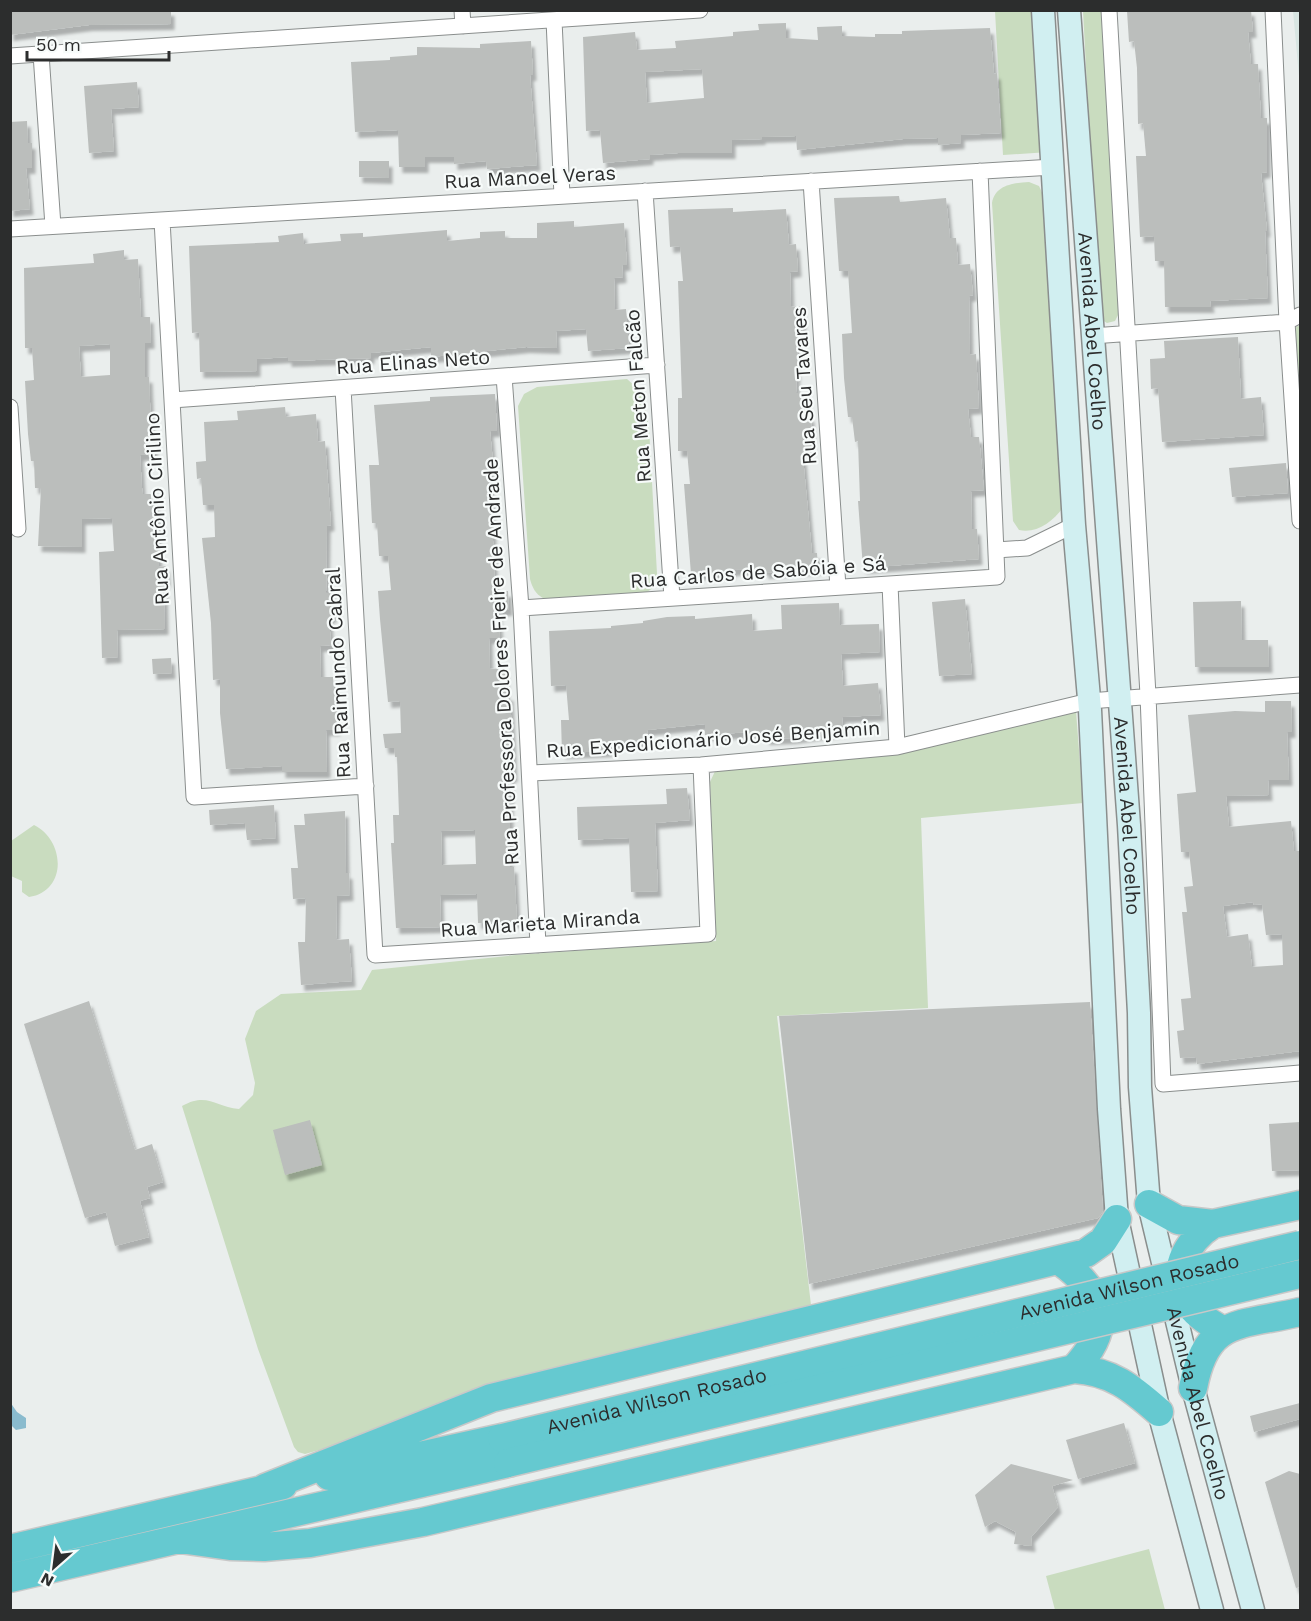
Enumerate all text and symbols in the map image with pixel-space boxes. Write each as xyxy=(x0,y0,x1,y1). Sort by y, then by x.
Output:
scale bar xyxy=(27,24,170,62)
text: 50 m xyxy=(36,34,81,55)
street label: Rua Manoel Veras xyxy=(443,161,617,193)
street label: Avenida Abel Coelho xyxy=(1073,231,1112,431)
street label: Rua Seu Tavares xyxy=(787,306,821,466)
street label: Rua Meton Falcão xyxy=(620,308,656,484)
street label: Rua Elinas Neto xyxy=(335,345,491,379)
street label: Rua Antônio Cirilino xyxy=(140,412,174,606)
street label: Rua Professora Dolores Freire de Andrade xyxy=(478,458,524,866)
street label: Rua Carlos de Sabóia e Sá xyxy=(629,551,887,593)
street label: Rua Raimundo Cabral xyxy=(320,567,356,779)
street label: Rua Expedicionário José Benjamin xyxy=(545,715,881,763)
street label: Avenida Abel Coelho xyxy=(1109,716,1146,916)
street label: Rua Marieta Miranda xyxy=(439,904,641,942)
street label: Avenida Wilson Rosado xyxy=(1016,1248,1241,1325)
street label: Avenida Abel Coelho xyxy=(1162,1304,1235,1503)
street label: Avenida Wilson Rosado xyxy=(544,1362,769,1439)
north arrow xyxy=(24,1537,84,1597)
text: N xyxy=(37,1569,57,1591)

